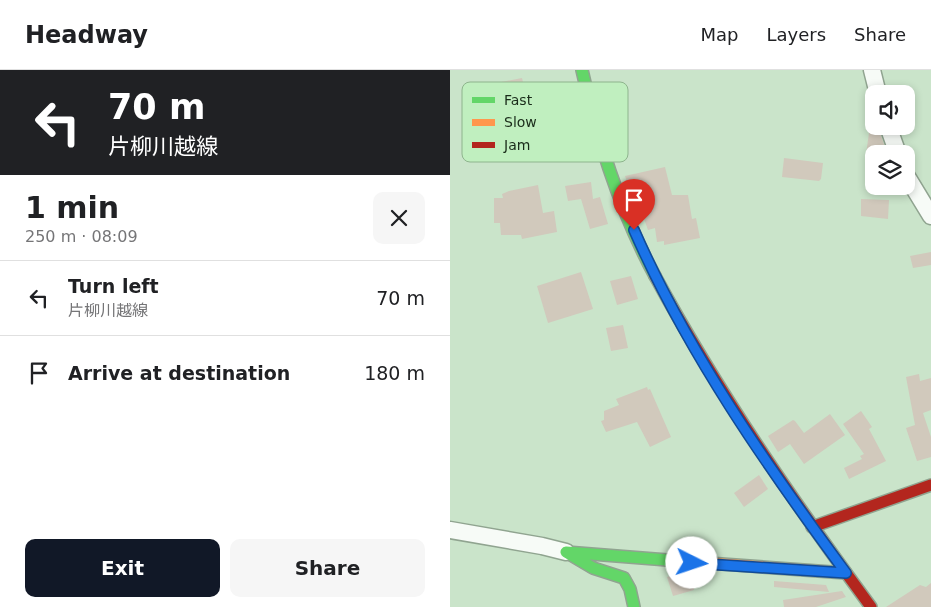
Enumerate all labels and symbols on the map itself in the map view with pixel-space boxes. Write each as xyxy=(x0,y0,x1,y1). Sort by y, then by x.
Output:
legend xyxy=(462,82,628,162)
text: Fast xyxy=(504,92,533,108)
text: Slow xyxy=(504,114,537,130)
text: Jam xyxy=(503,137,530,153)
pin xyxy=(613,179,655,230)
position arrow xyxy=(665,536,717,588)

